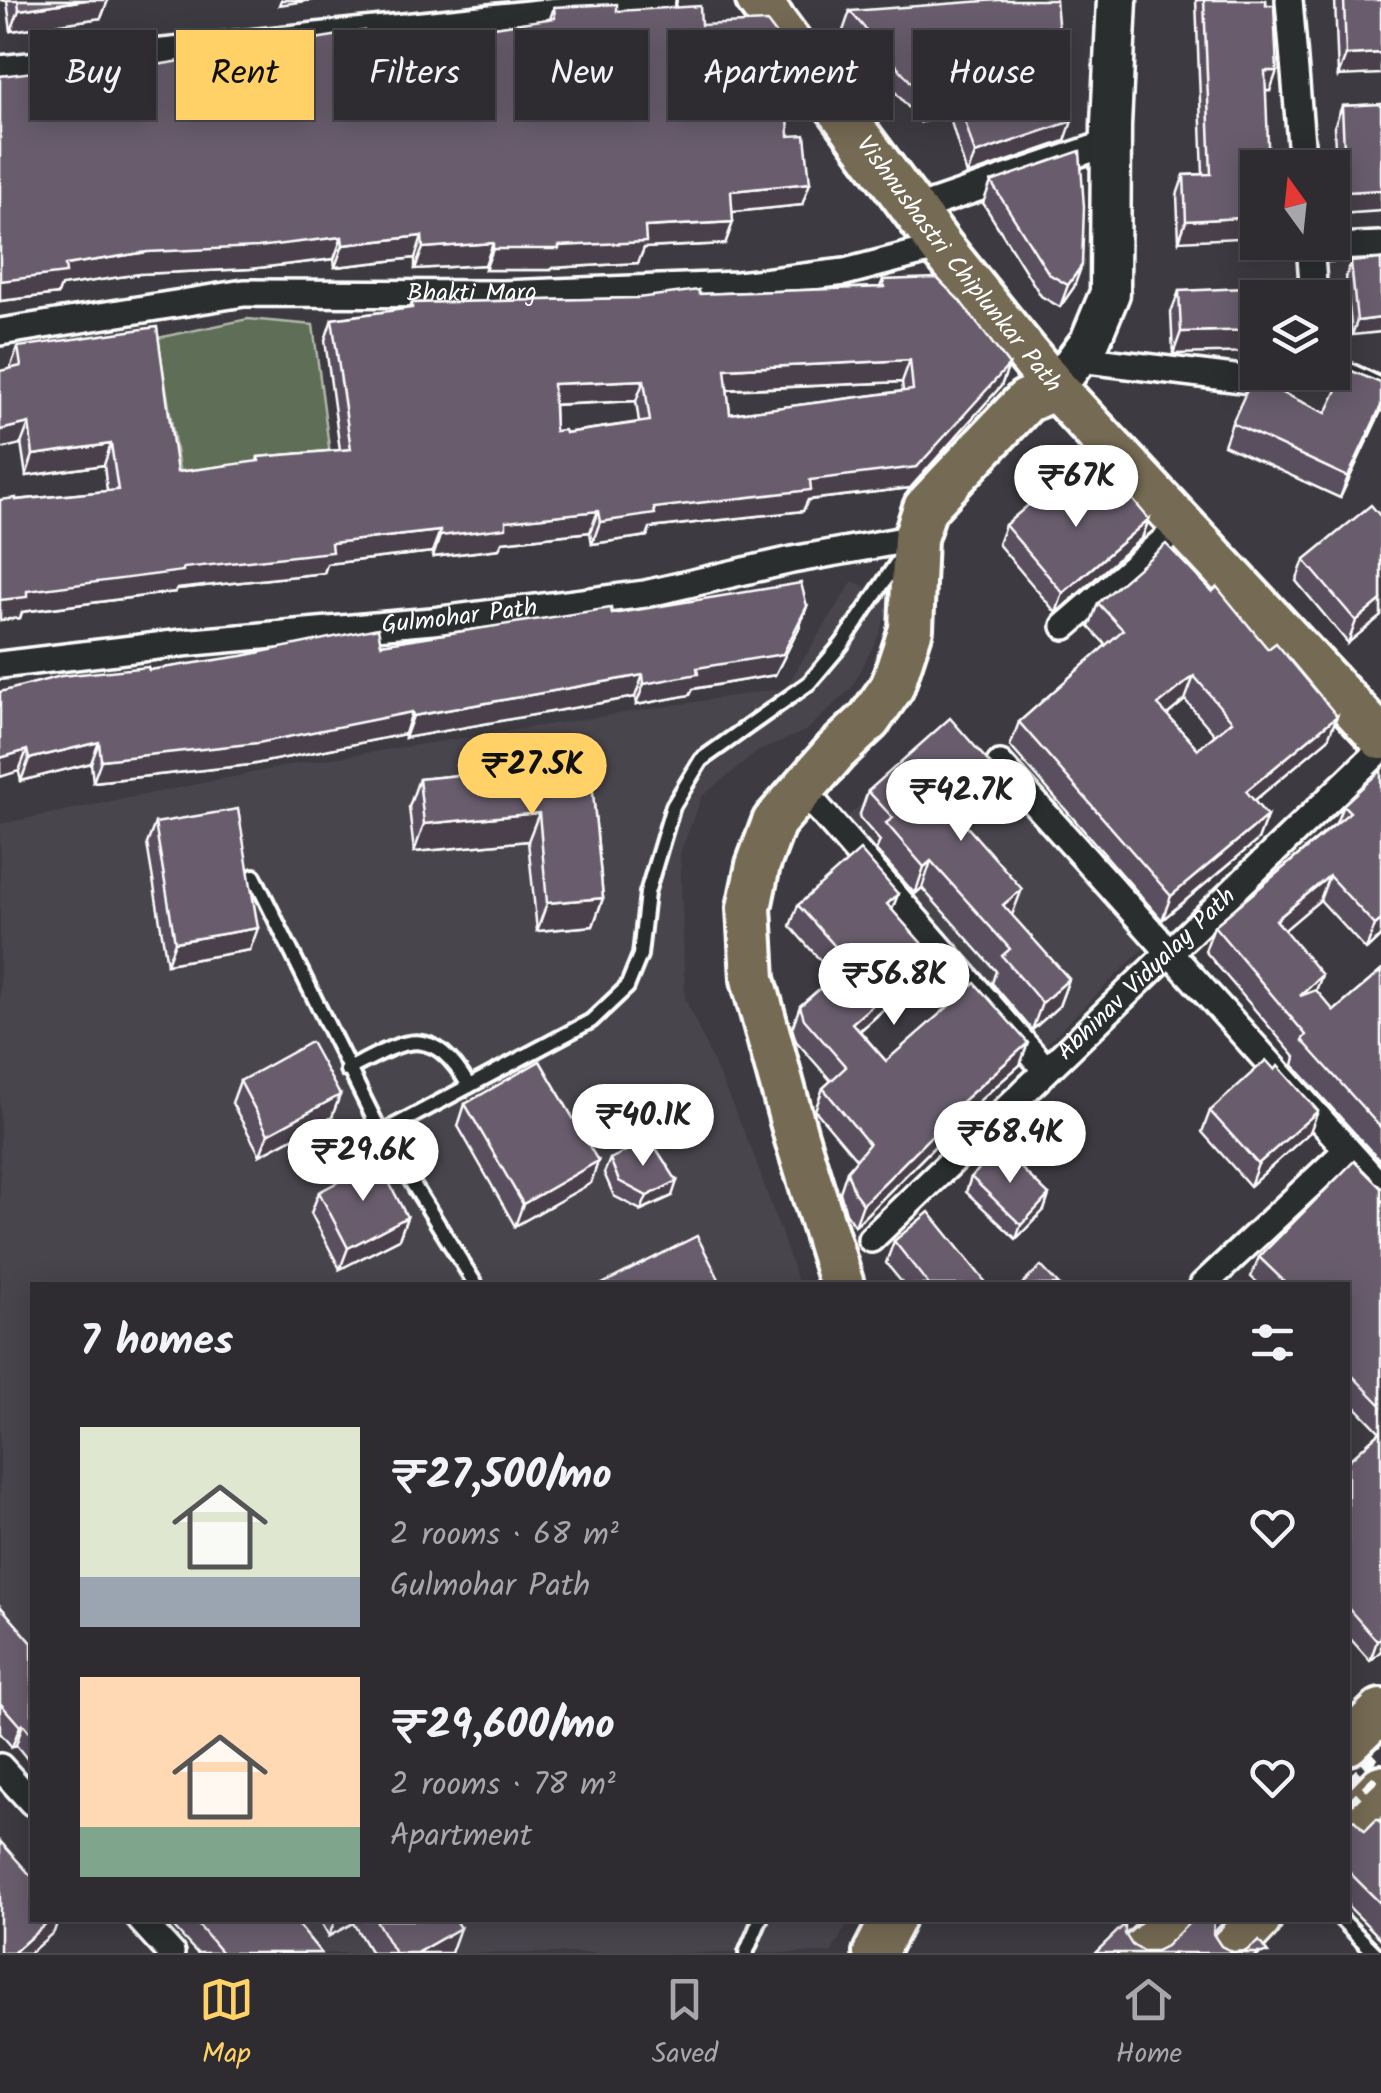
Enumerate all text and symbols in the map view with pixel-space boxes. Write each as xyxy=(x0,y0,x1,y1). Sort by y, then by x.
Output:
chip: Buy xyxy=(30,30,156,120)
chip: Rent xyxy=(176,30,314,120)
chip: Filters xyxy=(334,30,495,120)
chip: New xyxy=(515,30,648,120)
chip: Apartment xyxy=(668,30,893,120)
chip: House xyxy=(913,30,1070,120)
street label: Vishnushastri Chiplunkar Path xyxy=(845,127,1072,402)
north arrow xyxy=(1240,150,1350,260)
map controls xyxy=(1240,150,1350,390)
street label: Bhakti Marg xyxy=(407,273,538,314)
button: layers xyxy=(1240,280,1350,390)
pin: ₹67K xyxy=(1017,445,1135,530)
text: ₹67K xyxy=(1036,452,1116,503)
street label: Gulmohar Path xyxy=(380,588,540,645)
pin: ₹27.5K xyxy=(451,733,613,818)
text: ₹27.5K xyxy=(480,740,584,791)
pin: ₹42.7K xyxy=(880,759,1042,844)
text: ₹42.7K xyxy=(908,766,1014,817)
street label: Abhinav Vidyalay Path xyxy=(1047,878,1246,1071)
pin: ₹56.8K xyxy=(813,943,975,1028)
text: ₹56.8K xyxy=(840,950,948,1001)
pin: ₹40.1K xyxy=(562,1084,724,1169)
text: ₹40.1K xyxy=(594,1091,692,1142)
pin: ₹68.4K xyxy=(929,1101,1091,1186)
text: ₹68.4K xyxy=(956,1108,1064,1159)
pin: ₹29.6K xyxy=(282,1119,444,1204)
text: ₹29.6K xyxy=(310,1126,416,1177)
text: 7 homes xyxy=(80,1309,233,1376)
icon: filters xyxy=(1245,1315,1300,1370)
text: ₹27,500/mo xyxy=(390,1443,612,1510)
icon: home xyxy=(160,1467,280,1587)
icon: heart xyxy=(1245,1500,1300,1555)
text: 2 rooms · 68 m² xyxy=(390,1510,619,1561)
text: Gulmohar Path xyxy=(390,1561,590,1612)
text: ₹29,600/mo xyxy=(390,1693,615,1760)
icon: home xyxy=(160,1717,280,1837)
icon: heart xyxy=(1245,1750,1300,1805)
text: 2 rooms · 78 m² xyxy=(390,1760,616,1811)
text: Apartment xyxy=(390,1811,532,1862)
tab: Map xyxy=(199,1972,254,2077)
tab: Saved xyxy=(652,1972,718,2077)
tab: Home xyxy=(1116,1972,1182,2077)

